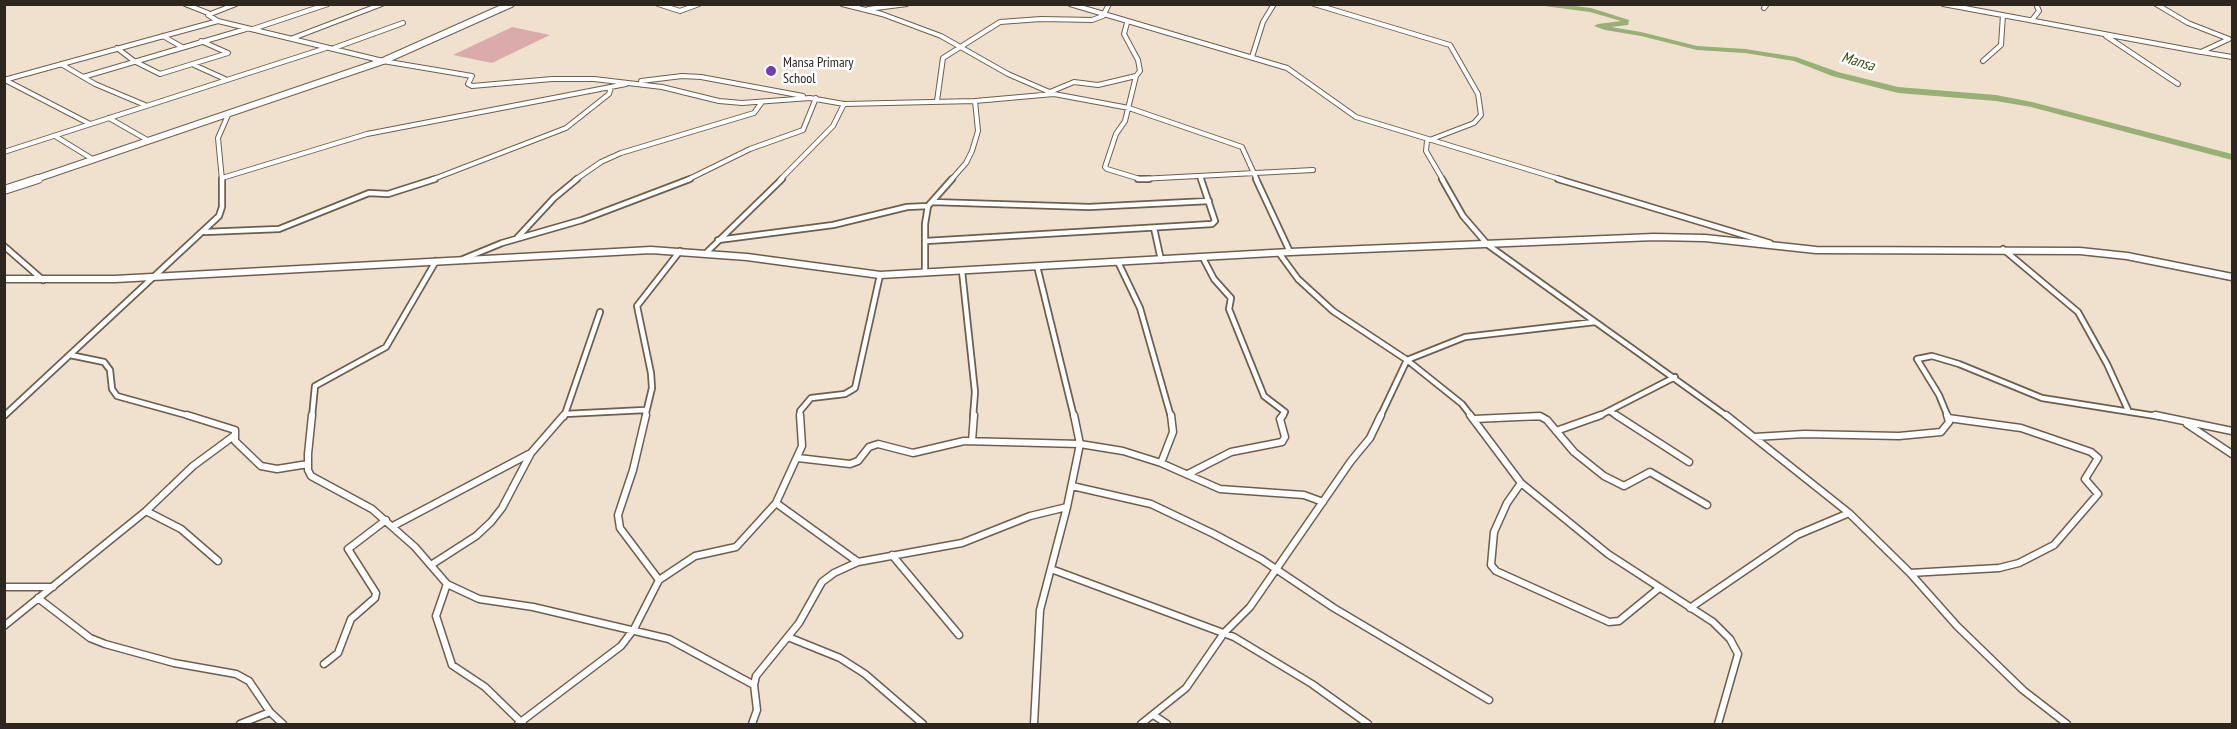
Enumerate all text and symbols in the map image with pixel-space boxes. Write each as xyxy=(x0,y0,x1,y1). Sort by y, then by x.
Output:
water label: Mansa xyxy=(1839,49,1877,75)
place label: Mansa Primary School xyxy=(783,55,854,88)
marker: Mansa Primary School xyxy=(764,64,778,78)

